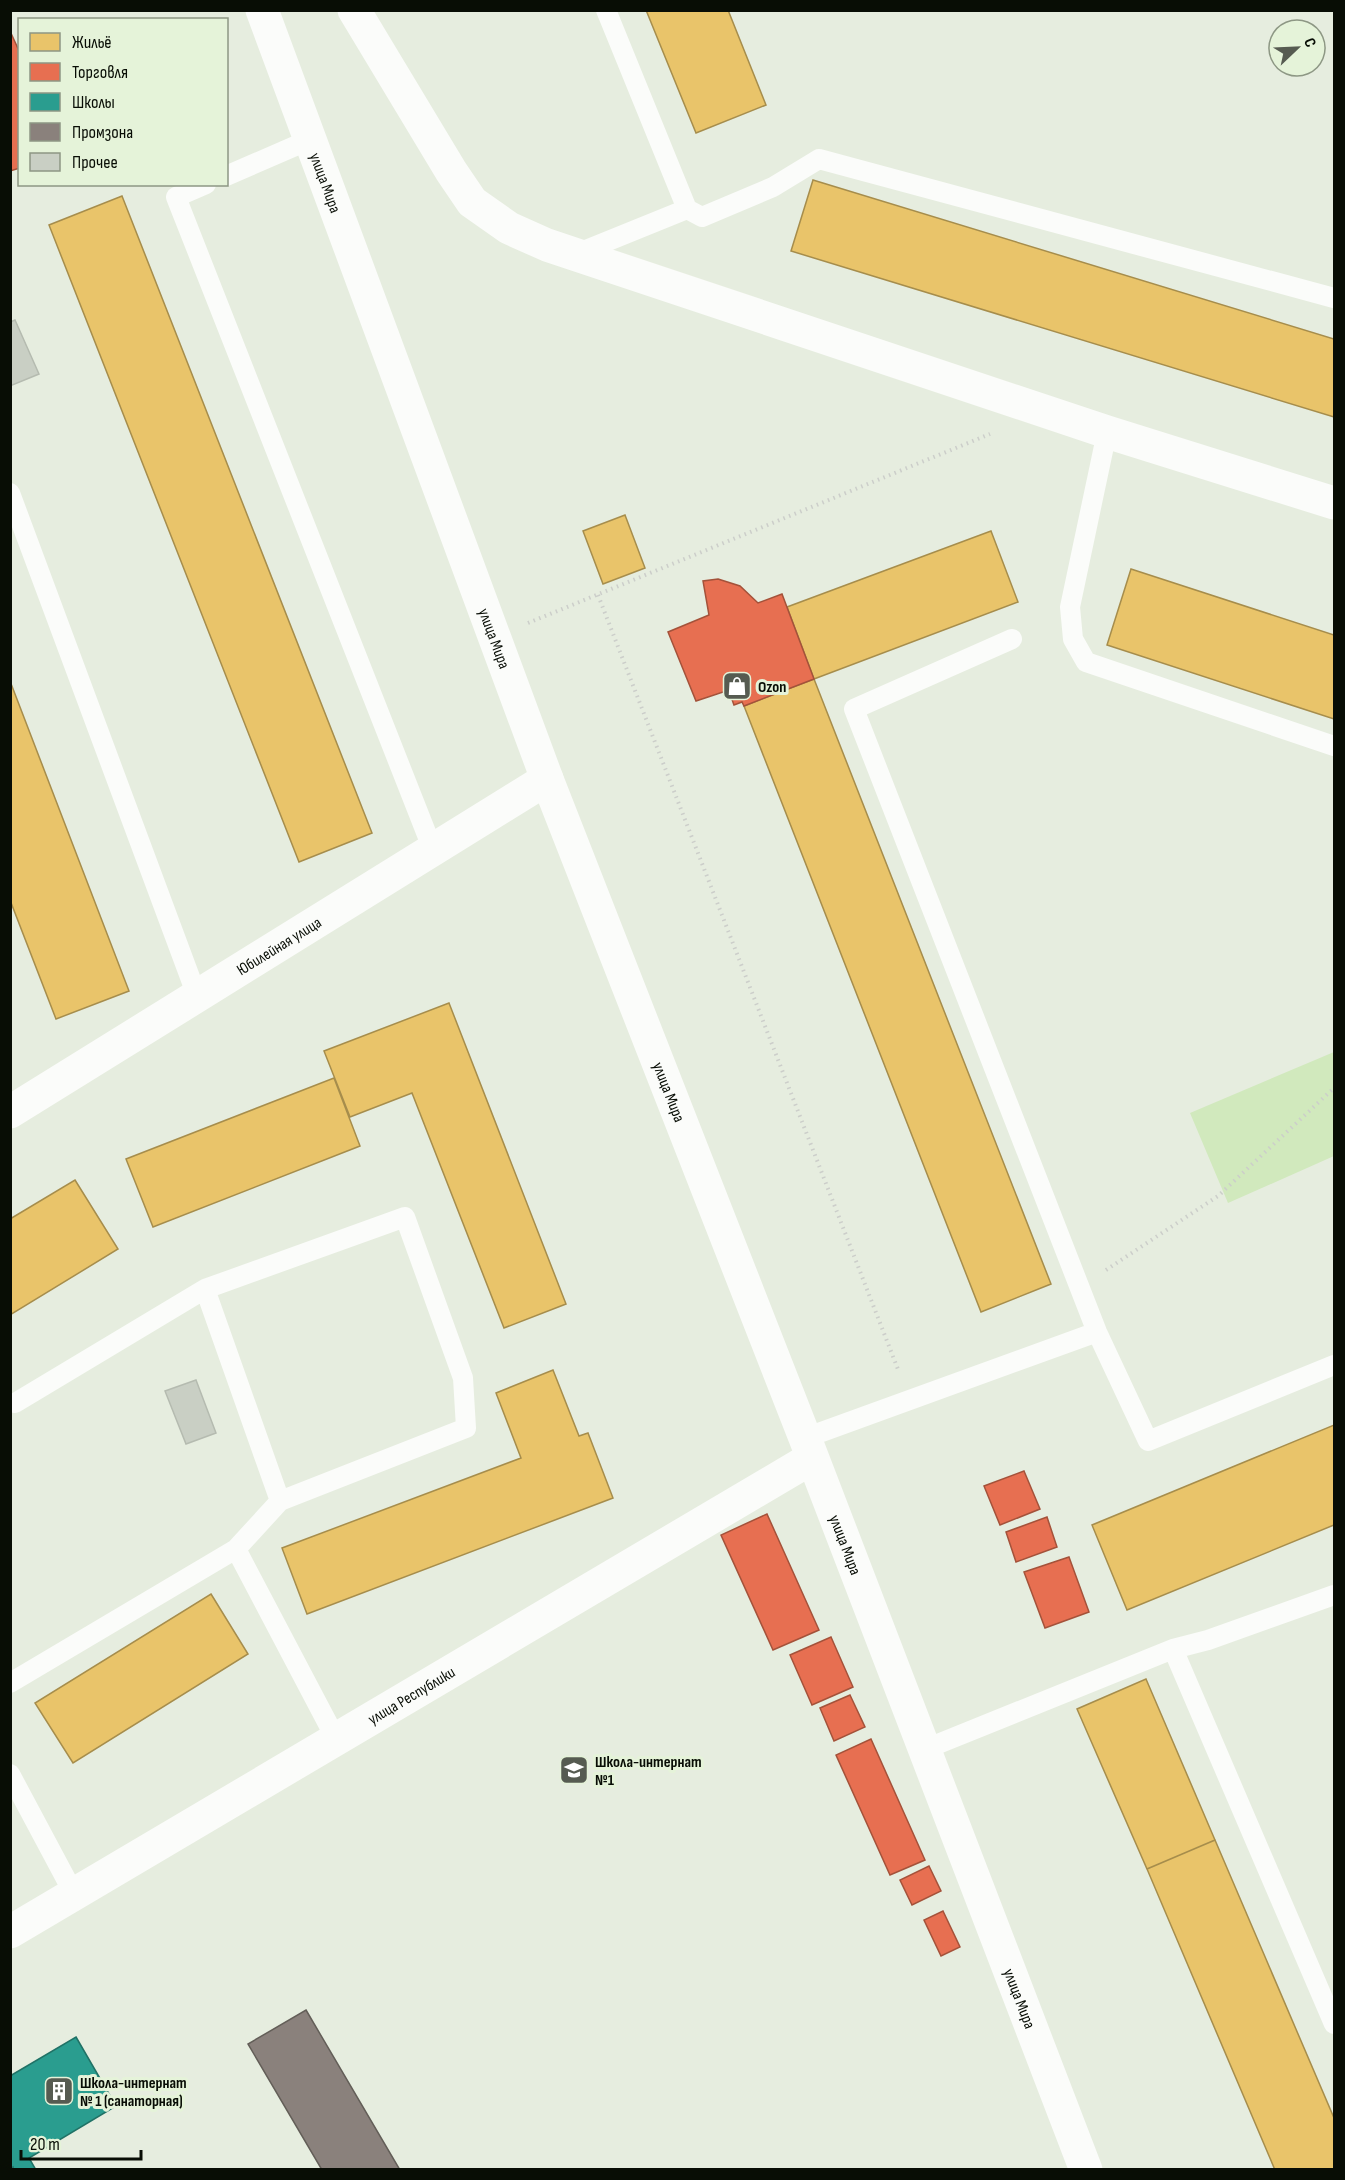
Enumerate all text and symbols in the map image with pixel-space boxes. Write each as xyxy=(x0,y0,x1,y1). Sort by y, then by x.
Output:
legend xyxy=(18,18,228,186)
north arrow xyxy=(1267,18,1327,78)
text: Жильё xyxy=(72,32,112,53)
text: С xyxy=(1299,35,1320,50)
text: Торговля xyxy=(72,62,128,83)
text: Школы xyxy=(72,92,115,113)
text: Промзона xyxy=(72,122,133,143)
street label: улица Мира xyxy=(305,150,344,216)
text: Прочее xyxy=(72,152,118,173)
street label: улица Мира xyxy=(474,606,513,672)
shop icon: Ozon xyxy=(721,670,753,702)
place label: Ozon xyxy=(758,678,786,697)
street label: Юбилейная улица xyxy=(234,913,325,980)
street label: улица Мира xyxy=(648,1060,688,1125)
street label: улица Мира xyxy=(824,1512,865,1578)
street label: улица Республики xyxy=(365,1663,459,1729)
place label: Школа-интернат №1 xyxy=(595,1753,702,1790)
school or university icon: Школа-интернат №1 xyxy=(558,1754,590,1786)
street label: улица Мира xyxy=(999,1966,1039,2032)
place label: Школа-интернат № 1 (санаторная) xyxy=(80,2074,187,2111)
building icon: Школа-интернат № 1 (санаторная) xyxy=(43,2075,75,2107)
scale bar xyxy=(21,2123,141,2161)
text: 20 m xyxy=(30,2134,60,2155)

